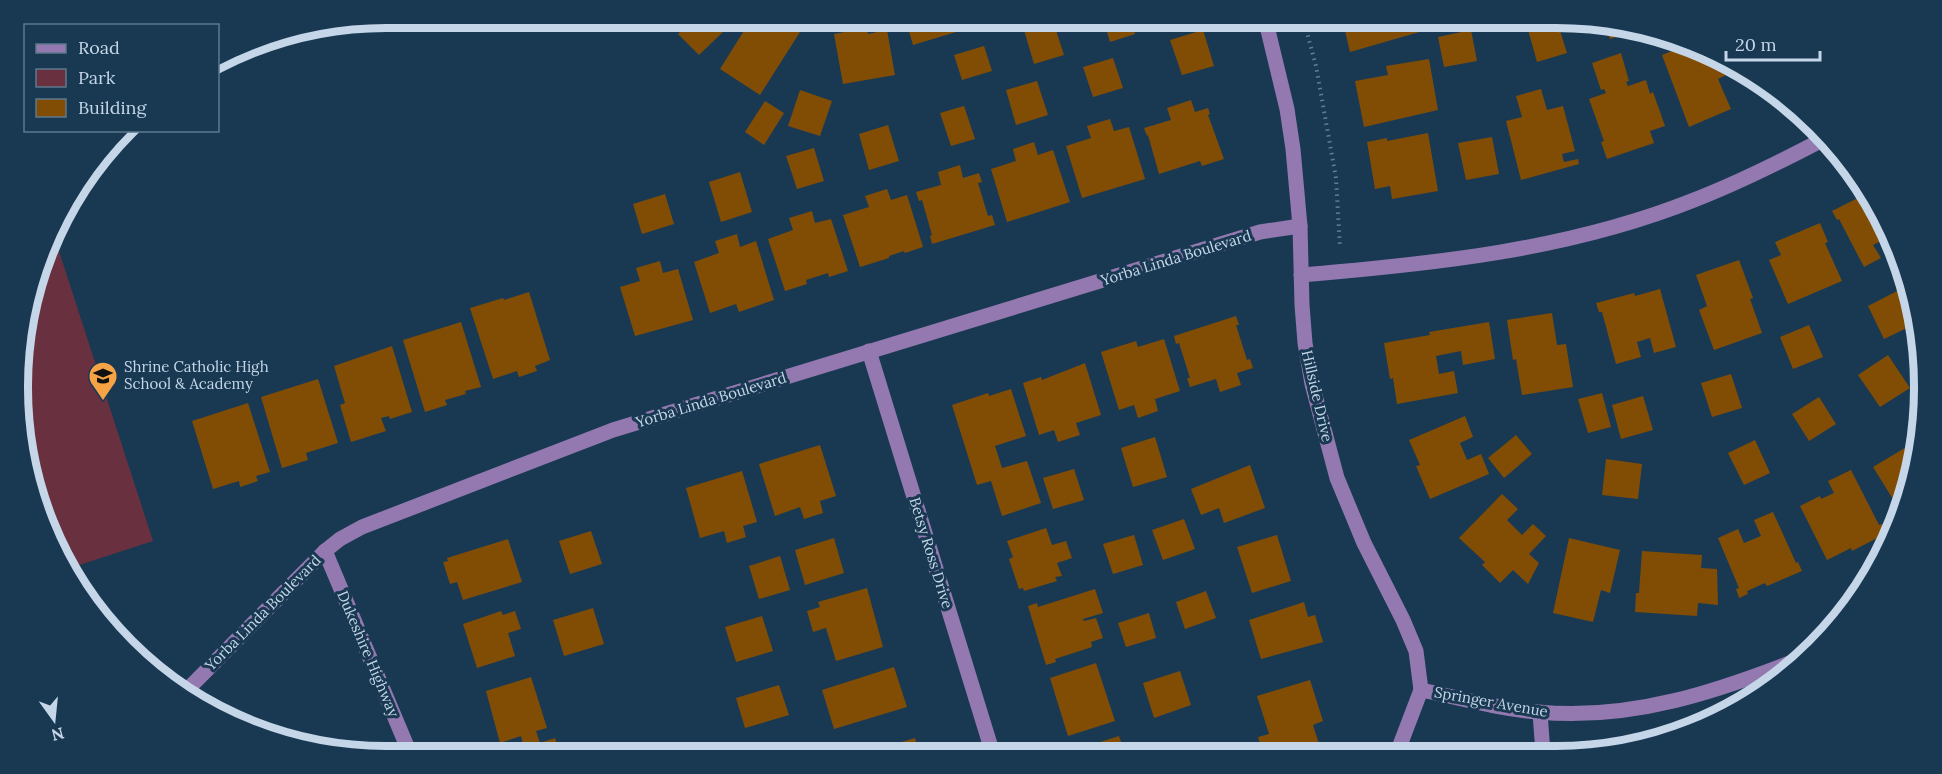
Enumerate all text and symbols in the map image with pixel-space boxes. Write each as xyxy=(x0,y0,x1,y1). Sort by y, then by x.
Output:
legend xyxy=(24,24,219,132)
scale bar xyxy=(1726,24,1820,62)
text: 20 m xyxy=(1735,33,1777,56)
text: Road xyxy=(78,36,120,59)
text: Park xyxy=(78,66,116,89)
text: Building xyxy=(78,96,148,119)
street label: Yorba Linda Boulevard xyxy=(1097,226,1253,290)
street label: Hillside Drive xyxy=(1298,348,1337,444)
place label: Shrine Catholic High School & Academy xyxy=(124,357,269,393)
school or university icon: Shrine Catholic High School & Academy xyxy=(87,360,119,402)
street label: Yorba Linda Boulevard xyxy=(632,368,788,432)
street label: Betsy Ross Drive xyxy=(906,495,957,611)
street label: Yorba Linda Boulevard xyxy=(200,551,325,675)
street label: Dukeshire Highway xyxy=(333,588,404,720)
street label: Springer Avenue xyxy=(1433,682,1549,721)
north arrow xyxy=(24,690,84,750)
text: N xyxy=(49,723,66,746)

